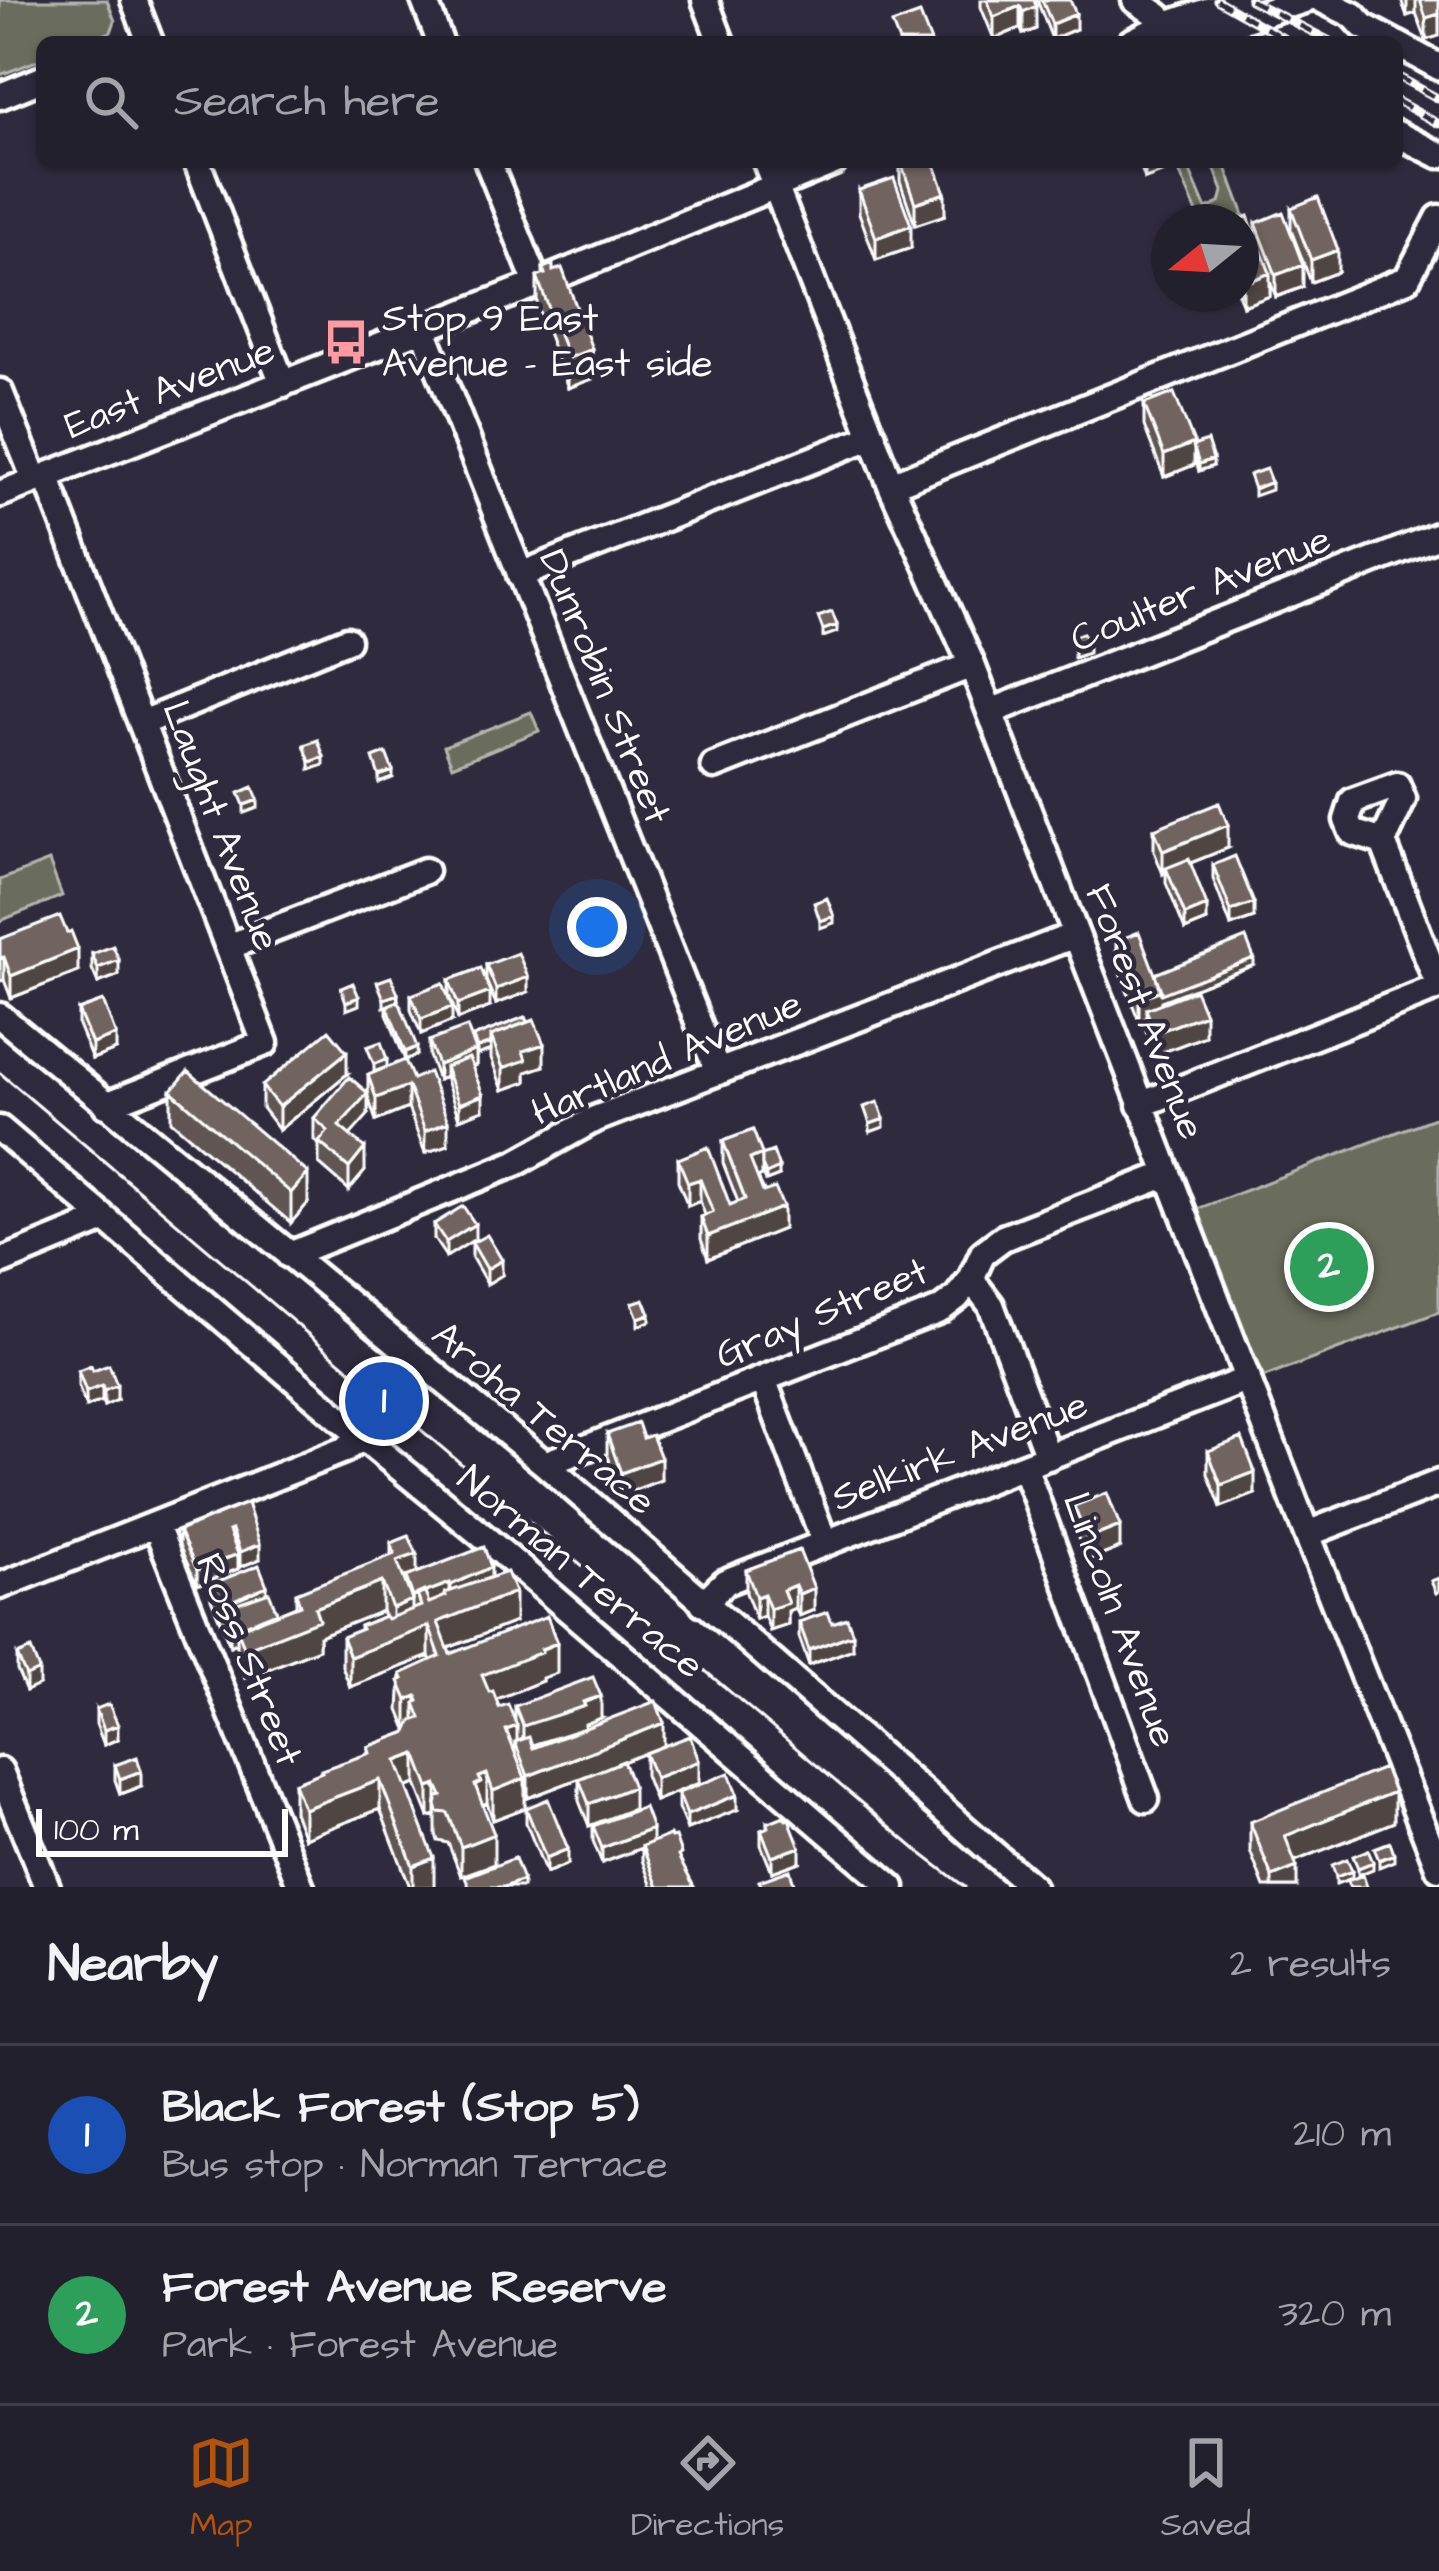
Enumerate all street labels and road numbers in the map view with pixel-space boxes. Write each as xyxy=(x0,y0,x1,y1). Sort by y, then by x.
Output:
street label: East Avenue xyxy=(57,324,283,454)
street label: Coulter Avenue xyxy=(1063,513,1339,667)
street label: Dunrobin Street xyxy=(524,542,684,832)
street label: Laught Avenue xyxy=(147,693,293,959)
street label: Forest Avenue xyxy=(1071,877,1217,1147)
street label: Hartland Avenue xyxy=(524,978,810,1140)
street label: Gray Street xyxy=(708,1245,937,1384)
street label: Aroha Terrace xyxy=(419,1309,667,1529)
street label: Selkirk Avenue xyxy=(824,1378,1096,1526)
street label: Norman Terrace xyxy=(445,1454,715,1692)
street label: Lincoln Avenue xyxy=(1048,1485,1190,1755)
street label: Ross Street xyxy=(181,1546,315,1775)

